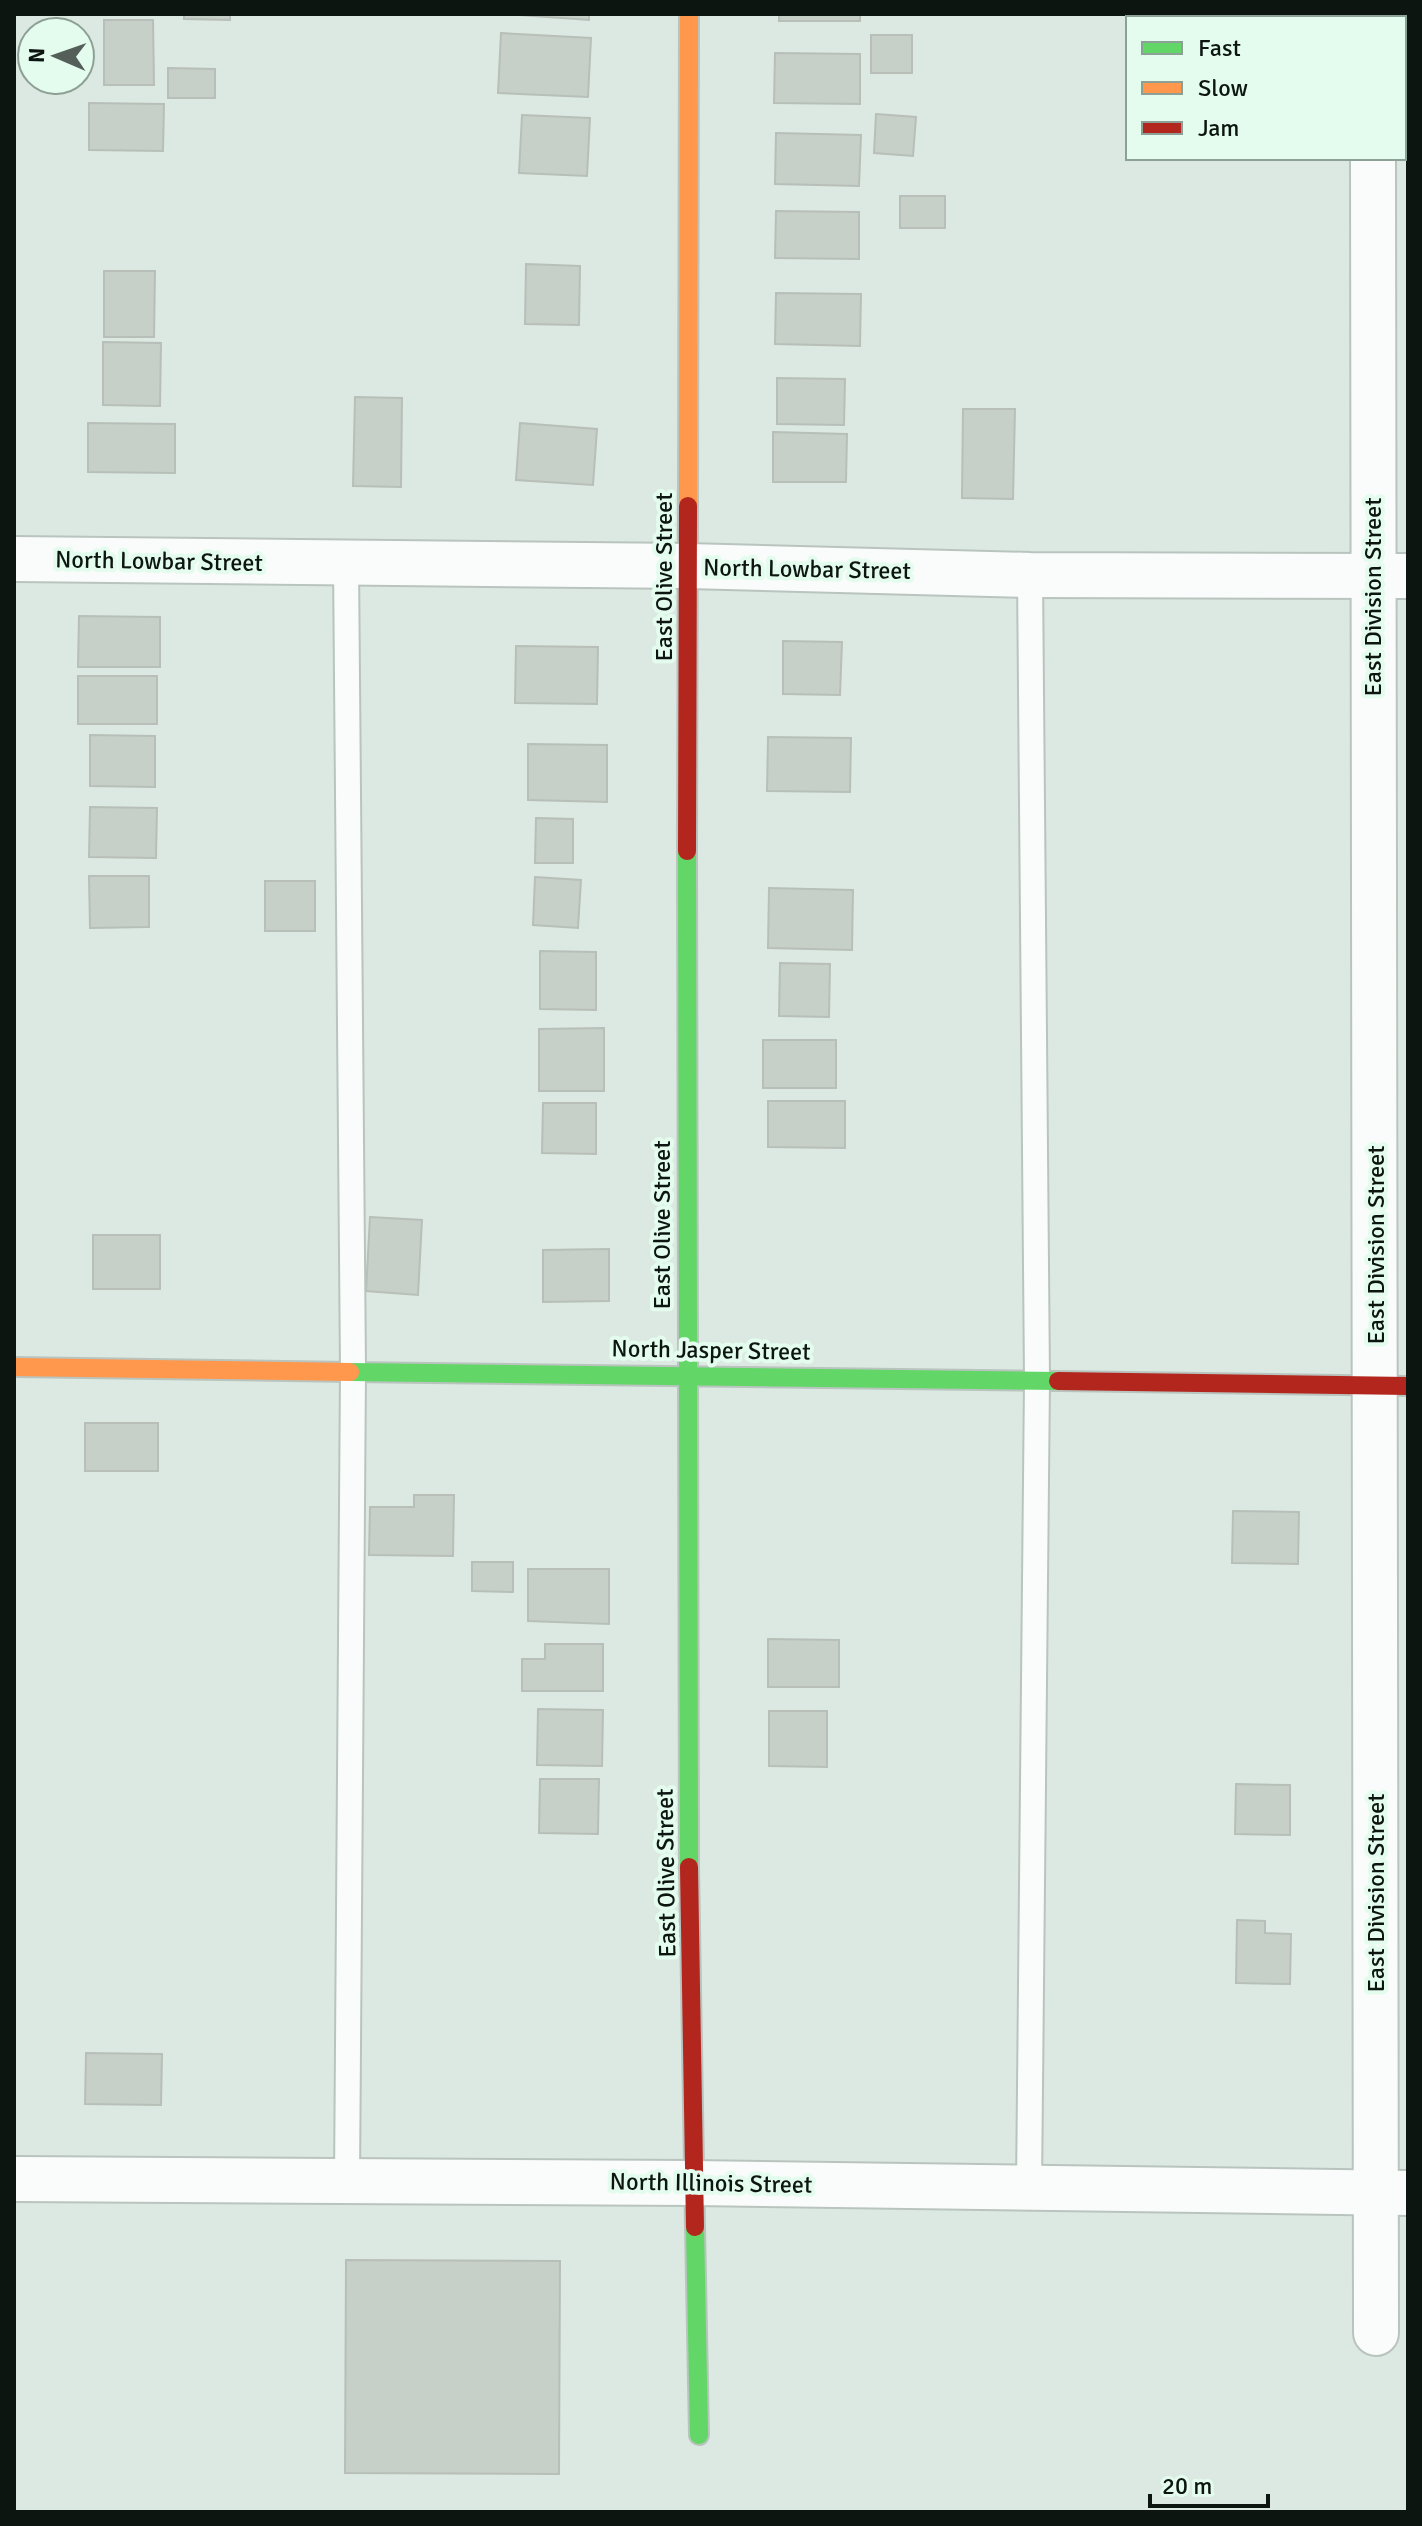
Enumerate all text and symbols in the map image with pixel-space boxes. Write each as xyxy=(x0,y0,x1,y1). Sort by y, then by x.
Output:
north arrow xyxy=(16,16,96,96)
legend xyxy=(1126,16,1406,160)
text: Fast xyxy=(1198,33,1241,63)
text: N xyxy=(23,47,50,63)
text: Slow xyxy=(1198,73,1248,103)
text: Jam xyxy=(1198,113,1239,143)
street label: East Olive Street xyxy=(649,492,679,662)
street label: East Division Street xyxy=(1358,497,1388,697)
street label: North Lowbar Street xyxy=(55,544,263,578)
street label: North Lowbar Street xyxy=(703,552,911,586)
street label: East Olive Street xyxy=(647,1140,677,1310)
street label: East Division Street xyxy=(1361,1145,1391,1345)
street label: North Jasper Street xyxy=(611,1333,811,1367)
street label: East Olive Street xyxy=(650,1788,682,1958)
street label: East Division Street xyxy=(1361,1793,1391,1993)
street label: North Illinois Street xyxy=(609,2166,813,2200)
scale bar xyxy=(1150,2458,1268,2508)
text: 20 m xyxy=(1162,2471,1212,2501)

